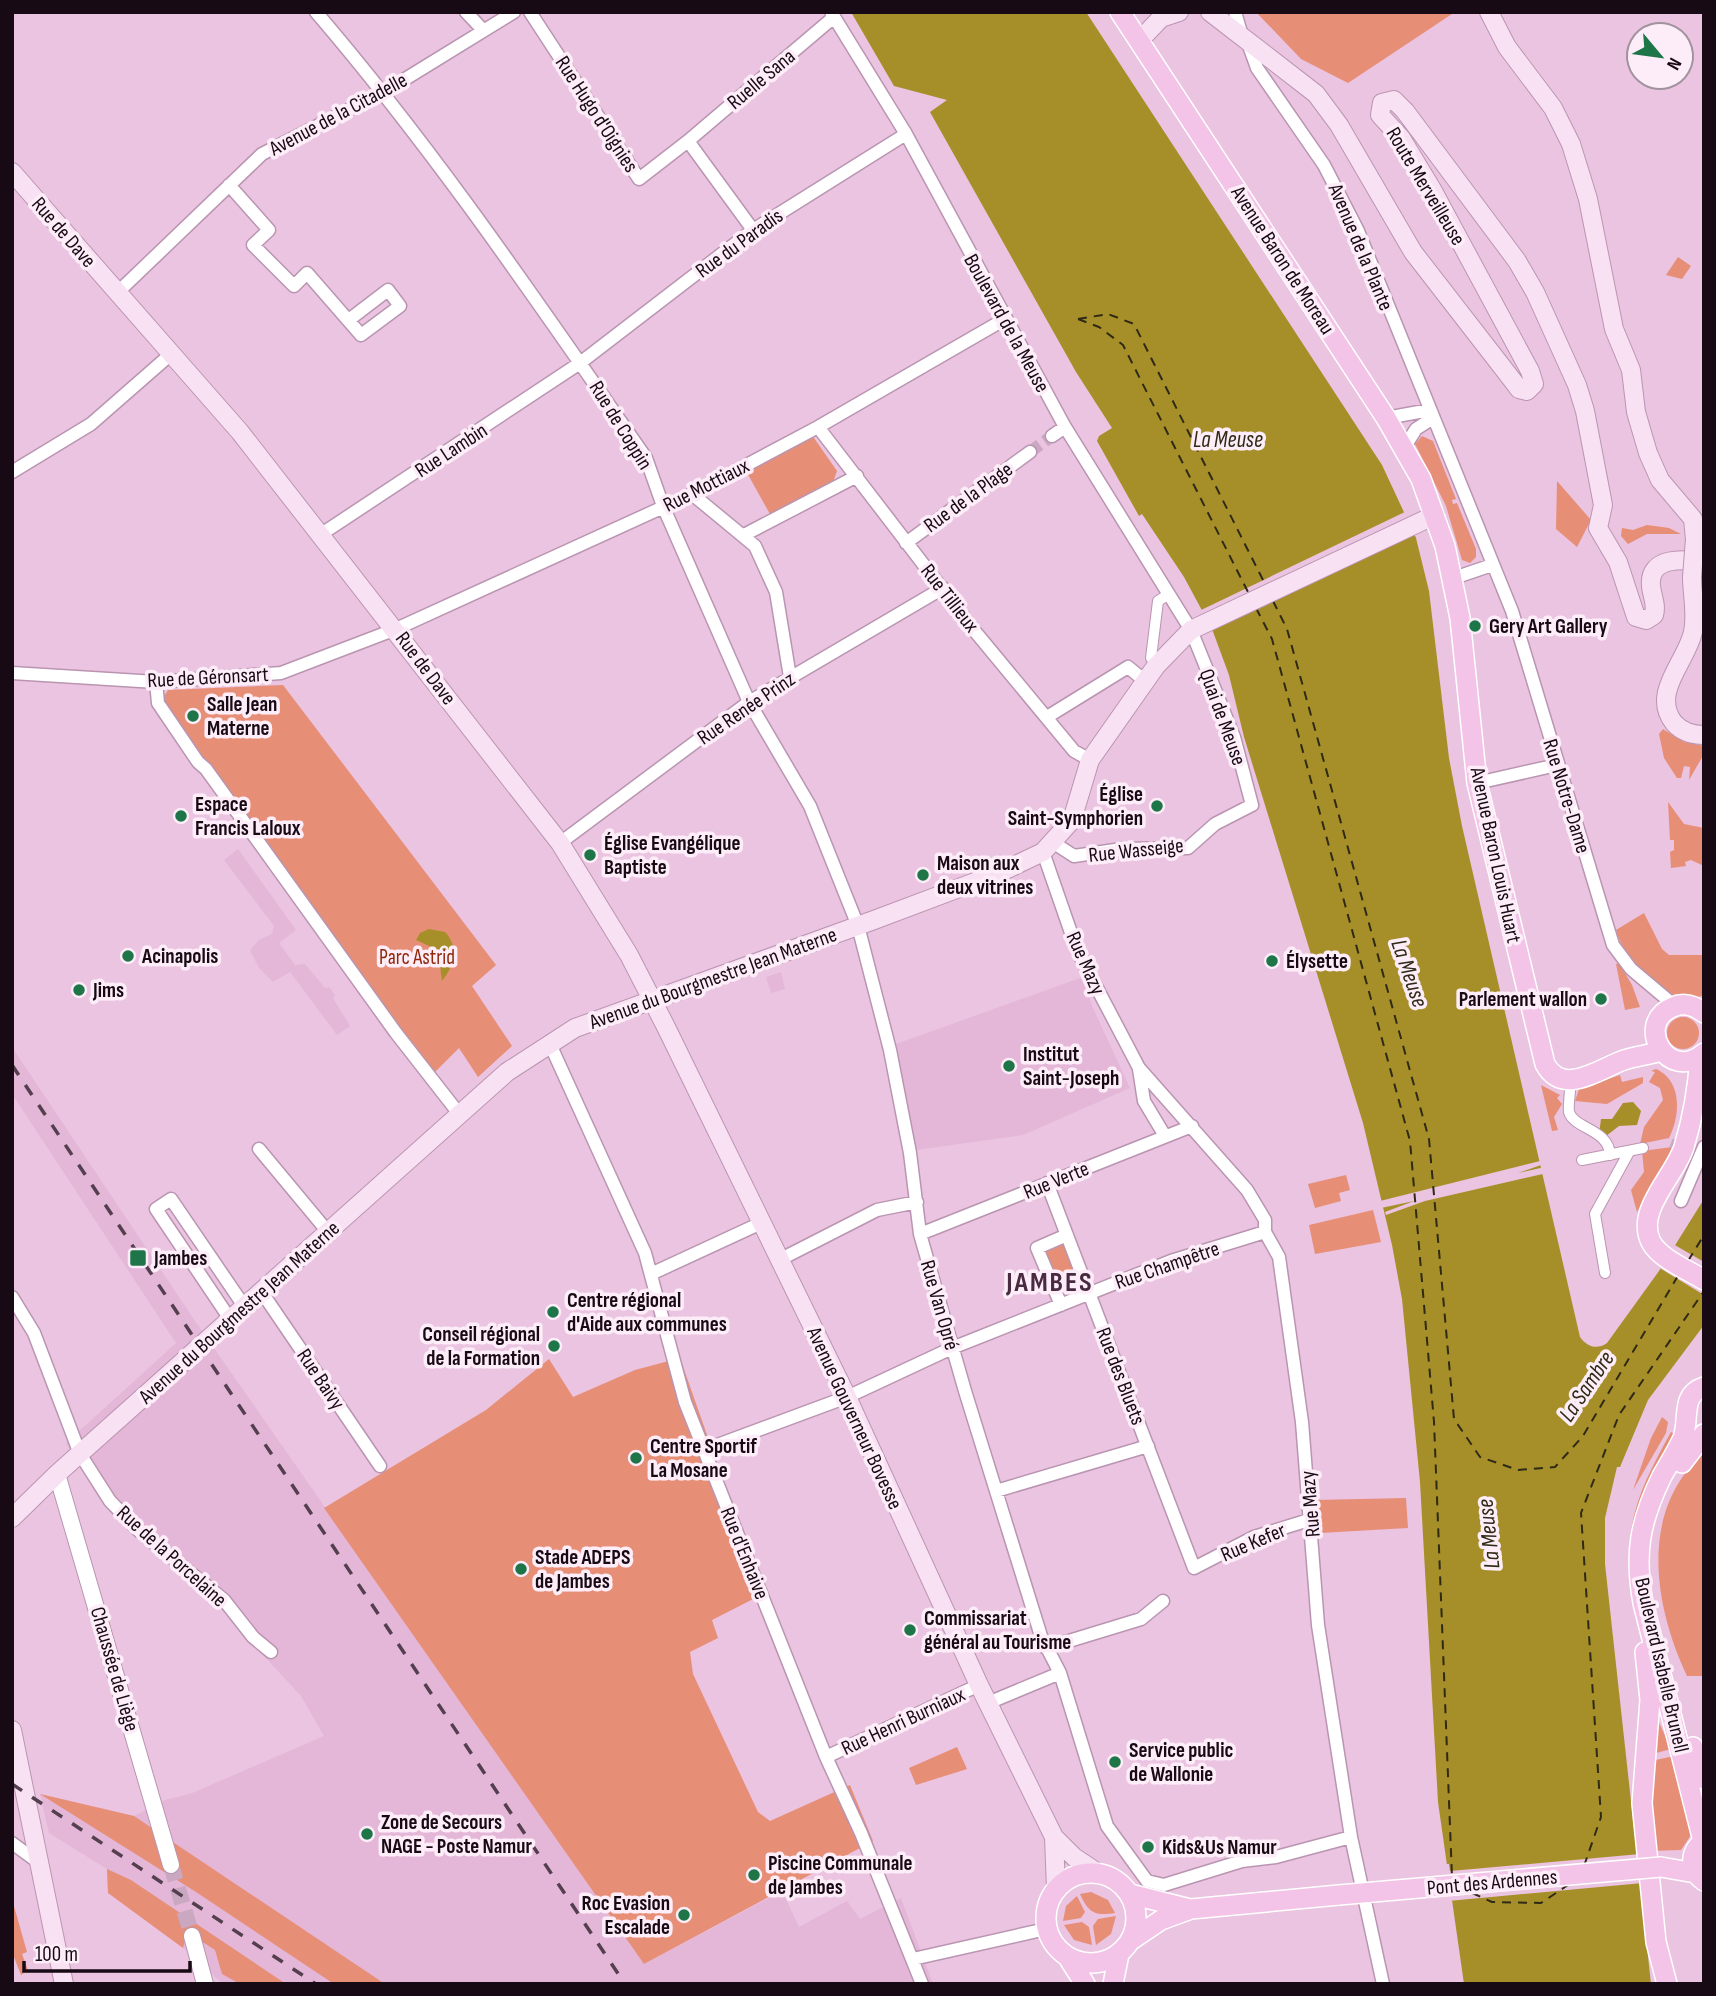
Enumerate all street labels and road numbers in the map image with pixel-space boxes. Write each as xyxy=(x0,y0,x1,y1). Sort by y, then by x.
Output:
street label: Ruelle Sana xyxy=(722,44,800,115)
street label: Rue Hugo d'Oignies xyxy=(550,51,643,177)
street label: Avenue de la Citadelle xyxy=(264,68,411,162)
street label: Route Merveilleuse xyxy=(1381,123,1471,250)
street label: Avenue de la Plante xyxy=(1322,179,1398,314)
street label: Avenue Baron de Moreau xyxy=(1225,181,1340,339)
street label: Rue de Dave xyxy=(26,192,101,273)
street label: Rue du Paradis xyxy=(691,203,788,283)
street label: Boulevard de la Meuse xyxy=(958,250,1055,397)
street label: Rue de Coppin xyxy=(584,376,658,474)
street label: Rue Lambin xyxy=(410,418,492,483)
street label: Rue Mottiaux xyxy=(659,453,753,518)
street label: Rue de la Plage xyxy=(919,457,1018,538)
street label: Rue Tillieux xyxy=(915,559,984,638)
street label: Rue de Dave xyxy=(390,627,461,710)
street label: Rue de Géronsart xyxy=(147,662,269,693)
street label: Rue Renée Prinz xyxy=(693,666,800,750)
street label: Quai de Meuse xyxy=(1194,666,1251,769)
street label: Rue Notre-Dame xyxy=(1537,736,1596,856)
street label: Avenue Baron Louis Huart xyxy=(1464,764,1526,945)
street label: Rue Wasseige xyxy=(1087,833,1185,868)
street label: Avenue du Bourgmestre Jean Materne xyxy=(585,922,840,1035)
street label: Rue Mazy xyxy=(1061,928,1111,999)
street label: Rue Verte xyxy=(1020,1156,1093,1205)
street label: Avenue du Bourgmestre Jean Materne xyxy=(133,1216,345,1410)
street label: Rue Champêtre xyxy=(1112,1236,1223,1295)
street label: Rue Van Opré xyxy=(915,1257,964,1353)
street label: Avenue Gouverneur Bovesse xyxy=(801,1322,908,1513)
street label: Rue des Bluets xyxy=(1090,1324,1151,1429)
street label: Rue Baivy xyxy=(291,1344,350,1414)
street label: Rue Mazy xyxy=(1295,1470,1326,1538)
street label: Rue de la Porcelaine xyxy=(111,1500,232,1612)
street label: Rue d'Enhaive xyxy=(715,1503,774,1603)
street label: Rue Kefer xyxy=(1217,1518,1289,1567)
street label: Boulevard Isabelle Brunell xyxy=(1629,1575,1694,1755)
street label: Chaussée de Liège xyxy=(85,1604,144,1734)
street label: Rue Henri Burniaux xyxy=(837,1682,969,1761)
street label: Pont des Ardennes xyxy=(1426,1864,1558,1901)

